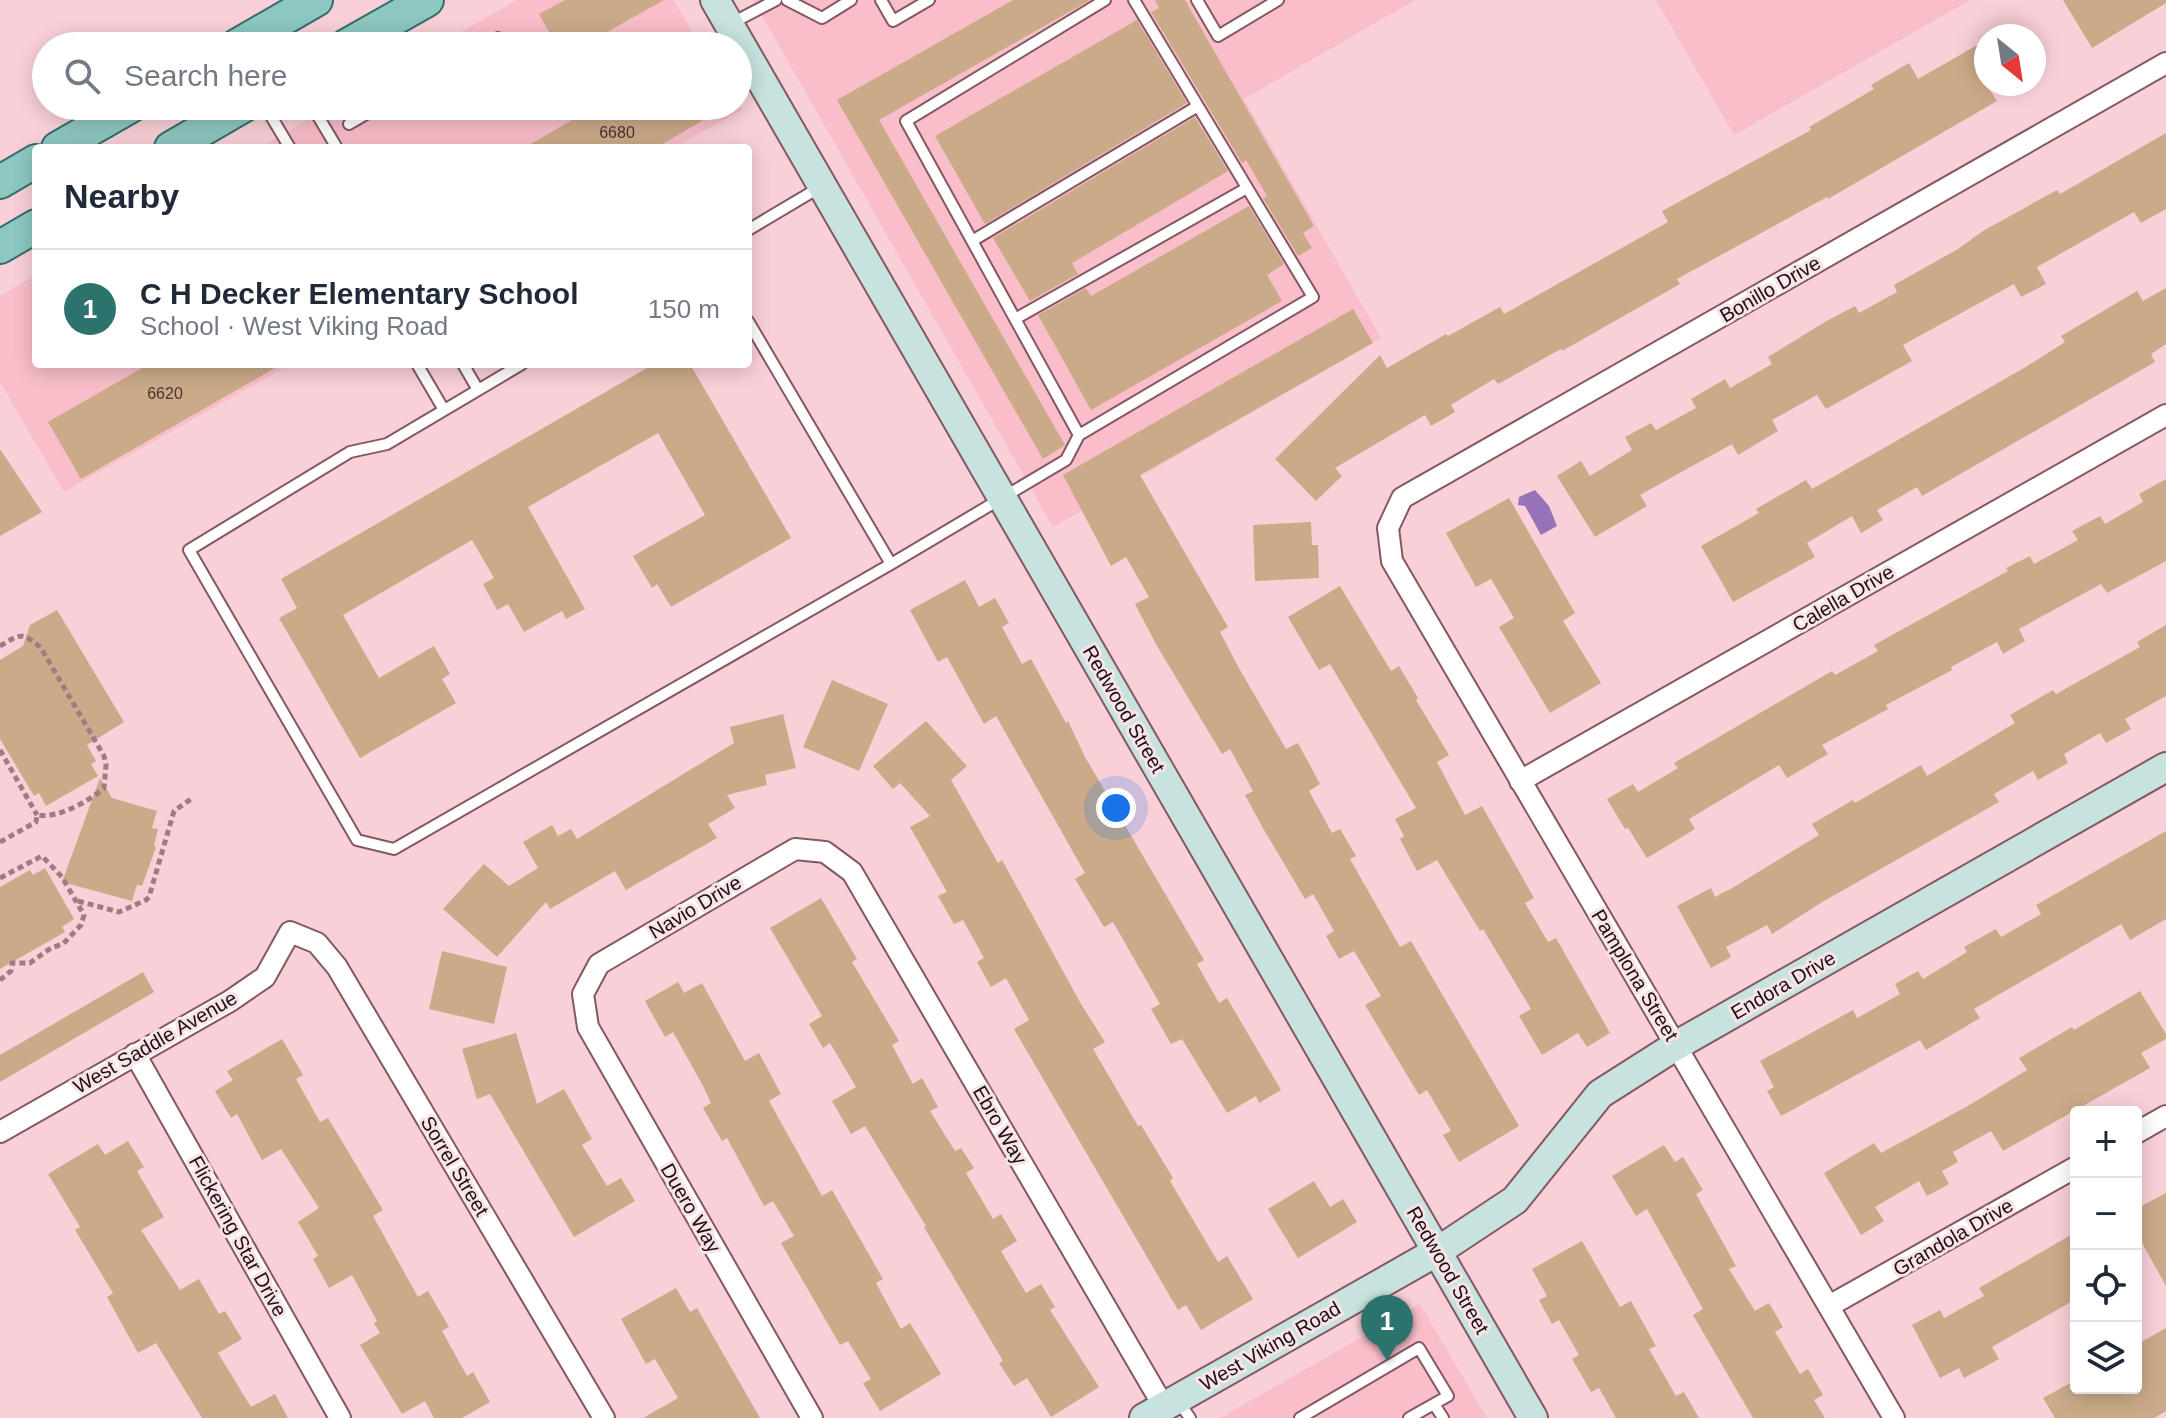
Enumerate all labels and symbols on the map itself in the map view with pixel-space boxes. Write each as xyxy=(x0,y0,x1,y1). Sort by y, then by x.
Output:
north arrow xyxy=(1974,24,2046,96)
house number: 6680 xyxy=(599,124,635,141)
street label: Bonillo Drive xyxy=(1716,251,1824,327)
house number: 6620 xyxy=(147,385,183,402)
street label: Calella Drive xyxy=(1788,560,1898,636)
street label: Redwood Street xyxy=(1079,641,1170,777)
your location xyxy=(1096,788,1136,828)
street label: Navio Drive xyxy=(645,871,745,943)
street label: Pamplona Street xyxy=(1587,905,1683,1045)
street label: Endora Drive xyxy=(1727,946,1839,1024)
street label: West Saddle Avenue xyxy=(69,986,241,1098)
street label: Ebro Way xyxy=(969,1082,1031,1168)
street label: Sorrel Street xyxy=(417,1112,494,1220)
street label: Flickering Star Drive xyxy=(185,1152,291,1320)
street label: Duero Way xyxy=(657,1160,725,1256)
street label: Grandola Drive xyxy=(1889,1194,2017,1280)
street label: Redwood Street xyxy=(1403,1202,1494,1338)
pin: 1 xyxy=(1361,1295,1413,1361)
street label: West Viking Road xyxy=(1196,1297,1344,1395)

